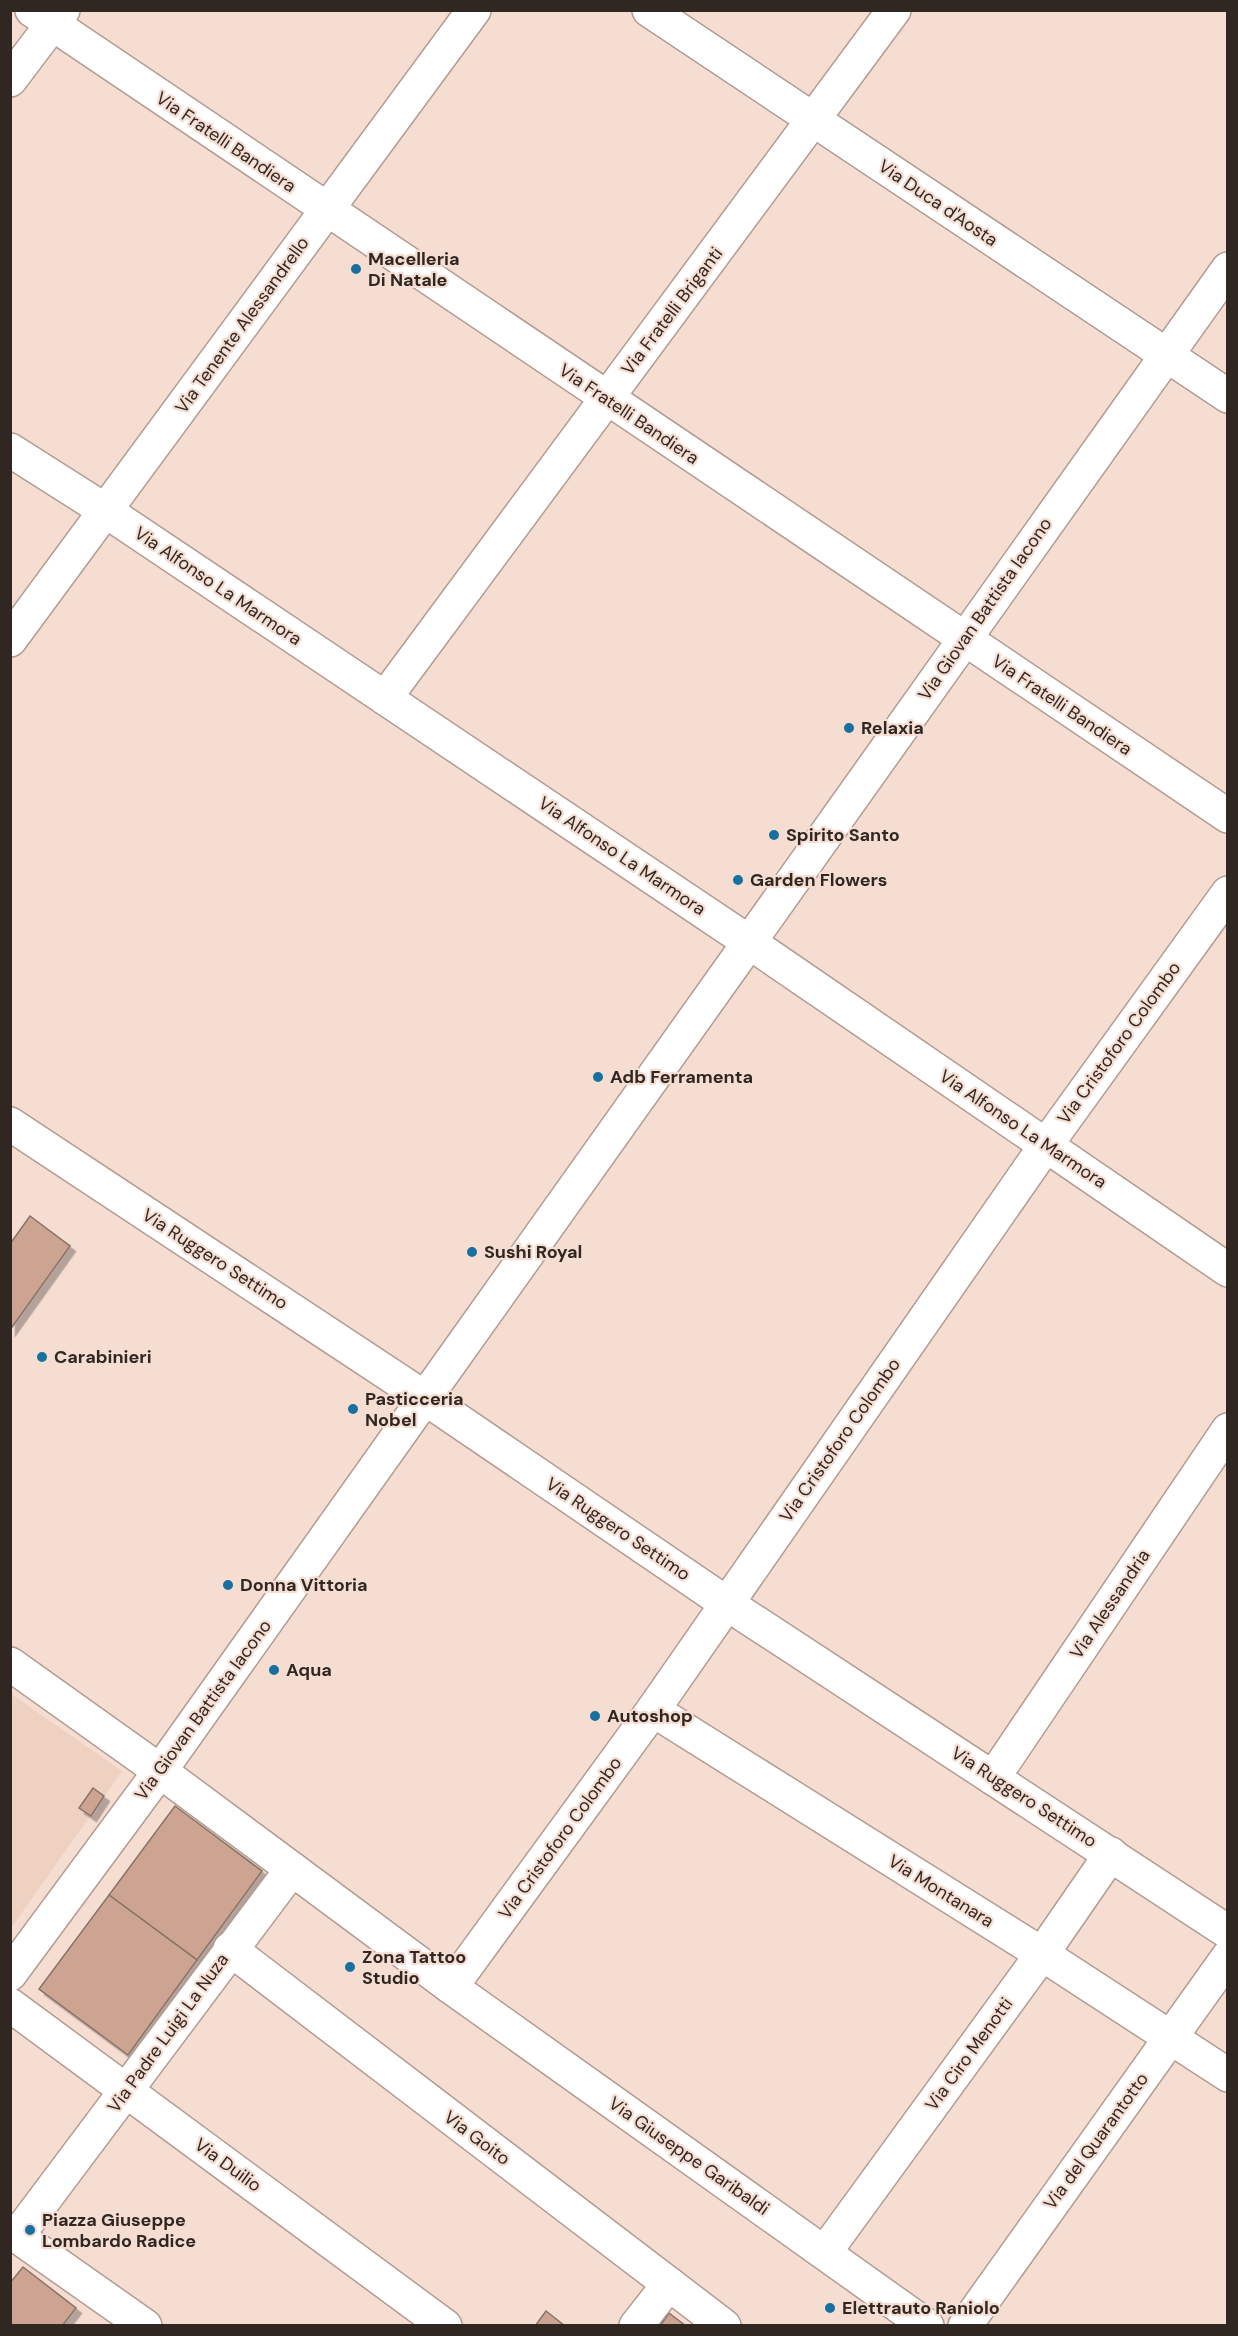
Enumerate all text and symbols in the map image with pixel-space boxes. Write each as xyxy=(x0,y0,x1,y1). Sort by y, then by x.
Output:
street label: Via Fratelli Bandiera xyxy=(151,86,301,198)
street label: Via Duca d'Aosta xyxy=(874,154,1002,252)
street label: Via Tenente Alessandrello xyxy=(170,232,314,418)
street label: Via Fratelli Briganti xyxy=(616,242,728,380)
place label: Macelleria Di Natale xyxy=(368,247,460,292)
marker: Macelleria Di Natale xyxy=(349,262,363,276)
street label: Via Fratelli Bandiera xyxy=(554,358,704,470)
street label: Via Giovan Battista Iacono xyxy=(913,513,1057,705)
street label: Via Alfonso La Marmora xyxy=(130,521,306,651)
street label: Via Fratelli Bandiera xyxy=(987,649,1137,761)
place label: Relaxia xyxy=(861,716,924,740)
marker: Relaxia xyxy=(842,721,856,735)
street label: Via Alfonso La Marmora xyxy=(534,791,710,921)
place label: Spirito Santo xyxy=(786,823,900,847)
marker: Spirito Santo xyxy=(767,828,781,842)
place label: Garden Flowers xyxy=(750,868,887,892)
marker: Garden Flowers xyxy=(731,873,745,887)
street label: Via Cristoforo Colombo xyxy=(1052,957,1186,1129)
street label: Via Alfonso La Marmora xyxy=(935,1064,1111,1194)
place label: Adb Ferramenta xyxy=(610,1065,753,1089)
marker: Adb Ferramenta xyxy=(591,1070,605,1084)
street label: Via Ruggero Settimo xyxy=(138,1203,292,1315)
place label: Sushi Royal xyxy=(484,1240,582,1264)
marker: Sushi Royal xyxy=(465,1245,479,1259)
place label: Carabinieri xyxy=(54,1345,152,1369)
marker: Carabinieri xyxy=(35,1350,49,1364)
street label: Via Cristoforo Colombo xyxy=(774,1353,906,1527)
place label: Pasticceria Nobel xyxy=(365,1387,464,1432)
marker: Pasticceria Nobel xyxy=(346,1402,360,1416)
street label: Via Ruggero Settimo xyxy=(541,1472,695,1586)
street label: Via Alessandria xyxy=(1064,1544,1156,1664)
place label: Donna Vittoria xyxy=(240,1573,368,1597)
marker: Donna Vittoria xyxy=(221,1578,235,1592)
street label: Via Giovan Battista Iacono xyxy=(129,1615,277,1805)
place label: Aqua xyxy=(286,1658,332,1682)
marker: Aqua xyxy=(267,1663,281,1677)
place label: Autoshop xyxy=(607,1704,693,1728)
marker: Autoshop xyxy=(588,1709,602,1723)
street label: Via Ruggero Settimo xyxy=(947,1741,1101,1853)
street label: Via Cristoforo Colombo xyxy=(493,1752,627,1924)
street label: Via Montanara xyxy=(884,1849,998,1933)
place label: Zona Tattoo Studio xyxy=(362,1945,466,1990)
street label: Via Padre Luigi La Nuza xyxy=(102,1948,234,2118)
marker: Zona Tattoo Studio xyxy=(343,1960,357,1974)
street label: Via Ciro Menotti xyxy=(920,1993,1018,2115)
street label: Via del Quarantotto xyxy=(1038,2068,1154,2214)
street label: Via Giuseppe Garibaldi xyxy=(604,2091,774,2221)
street label: Via Goito xyxy=(439,2105,515,2171)
street label: Via Duilio xyxy=(190,2133,266,2197)
place label: Piazza Giuseppe Lombardo Radice xyxy=(42,2208,196,2253)
marker: Piazza Giuseppe Lombardo Radice xyxy=(23,2223,37,2237)
place label: Elettrauto Raniolo xyxy=(842,2296,1000,2320)
marker: Elettrauto Raniolo xyxy=(823,2301,837,2315)

